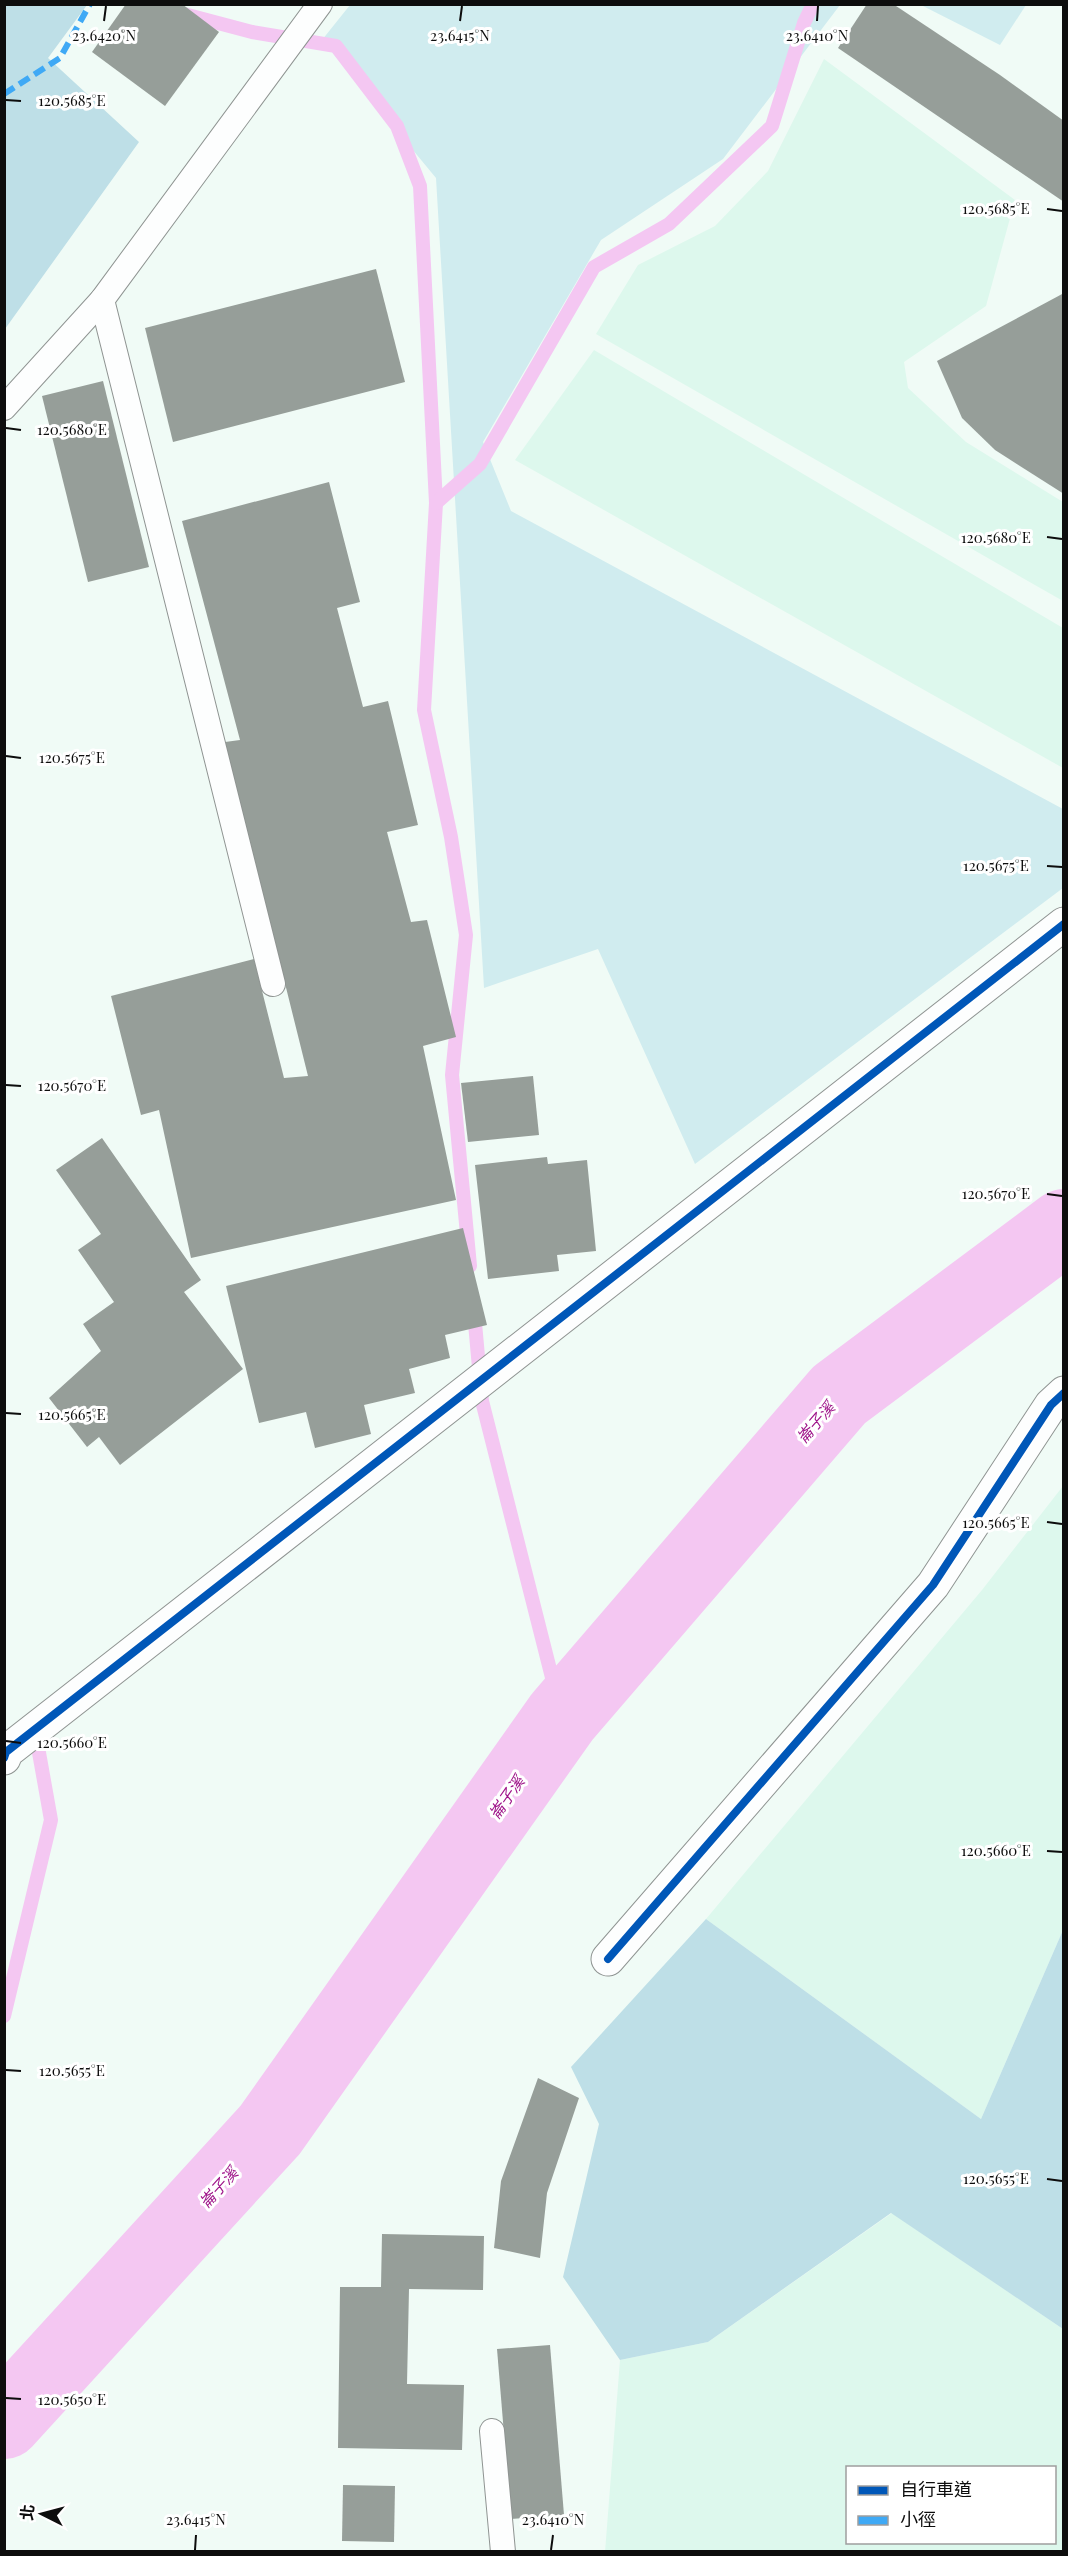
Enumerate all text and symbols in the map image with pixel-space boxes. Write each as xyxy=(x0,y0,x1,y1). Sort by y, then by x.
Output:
text: 23.6420°N xyxy=(72,25,137,45)
text: 23.6415°N xyxy=(430,25,490,45)
text: 23.6410°N xyxy=(786,25,849,45)
text: 120.5685°E xyxy=(38,90,106,110)
text: 120.5685°E xyxy=(962,198,1030,218)
text: 120.5680°E xyxy=(37,419,107,439)
text: 120.5680°E xyxy=(961,527,1031,547)
text: 120.5675°E xyxy=(39,747,105,767)
text: 120.5675°E xyxy=(963,855,1029,875)
text: 120.5670°E xyxy=(38,1075,106,1095)
text: 120.5670°E xyxy=(962,1183,1030,1203)
water label: 崙子溪 xyxy=(791,1395,840,1447)
text: 120.5665°E xyxy=(38,1404,106,1424)
text: 120.5665°E xyxy=(962,1512,1030,1532)
text: 120.5660°E xyxy=(37,1732,107,1752)
water label: 崙子溪 xyxy=(484,1770,530,1823)
text: 120.5660°E xyxy=(961,1840,1031,1860)
text: 120.5655°E xyxy=(39,2060,105,2080)
water label: 崙子溪 xyxy=(194,2161,243,2212)
text: 120.5655°E xyxy=(963,2168,1029,2188)
text: 120.5650°E xyxy=(38,2389,106,2409)
legend xyxy=(846,2466,1056,2544)
text: 自行車道 xyxy=(900,2477,972,2501)
north arrow xyxy=(12,2484,72,2544)
text: 北 xyxy=(15,2503,38,2521)
text: 小徑 xyxy=(900,2507,936,2531)
text: 23.6415°N xyxy=(166,2509,226,2529)
text: 23.6410°N xyxy=(522,2509,585,2529)

